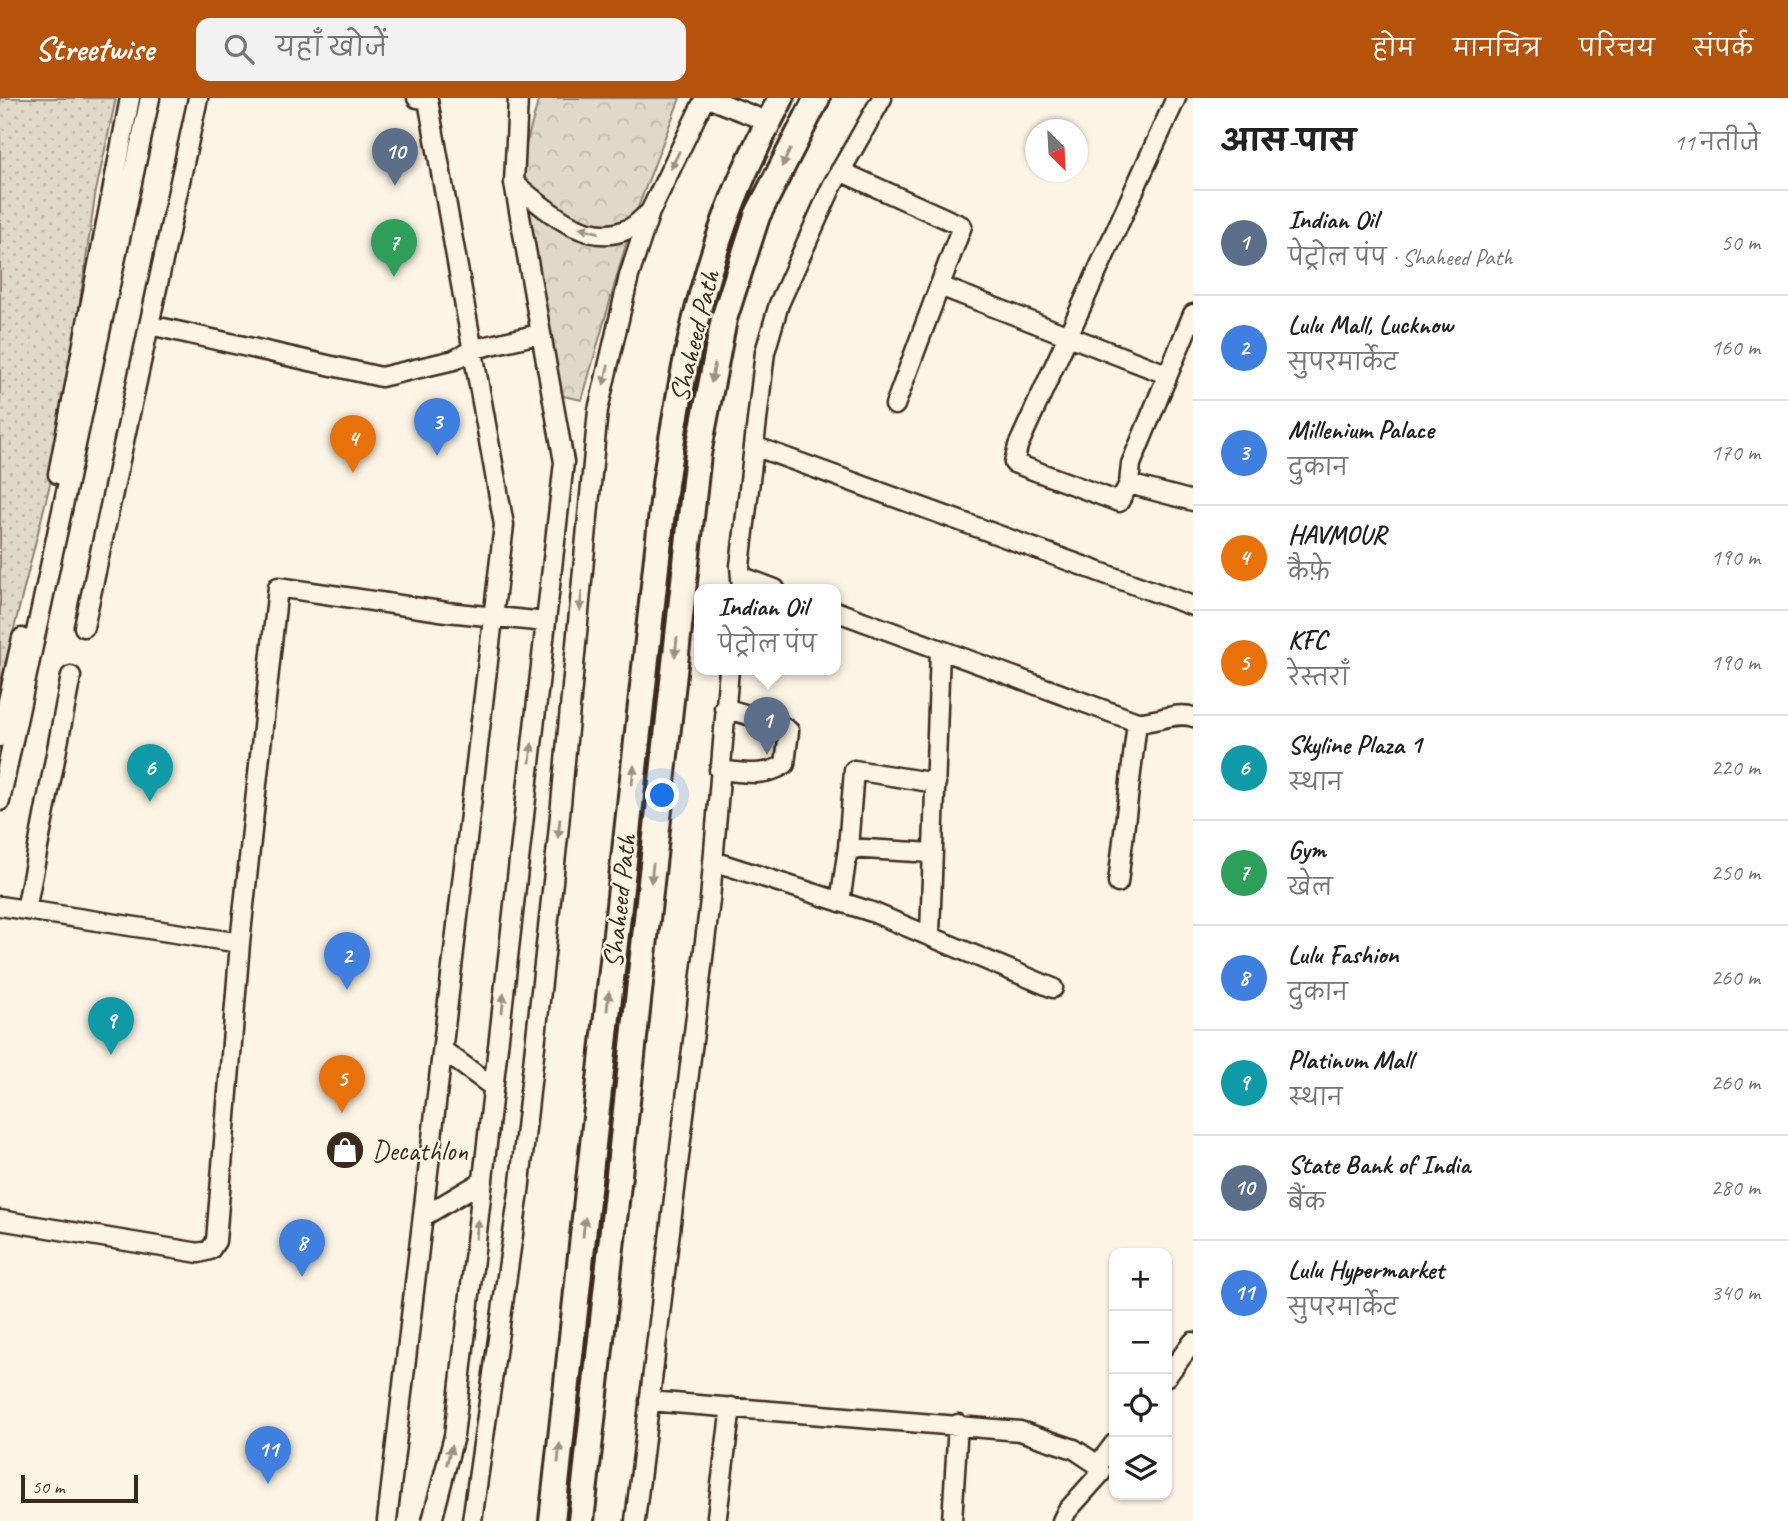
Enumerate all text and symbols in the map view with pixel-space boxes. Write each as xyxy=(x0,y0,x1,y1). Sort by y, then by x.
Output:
search box xyxy=(196,18,686,81)
text: Streetwise xyxy=(35,28,154,70)
icon: search xyxy=(220,30,258,68)
text: यहाँ खोजें xyxy=(276,31,387,64)
text: होम xyxy=(1372,33,1415,63)
text: मानचित्र xyxy=(1453,33,1541,63)
text: परिचय xyxy=(1579,33,1655,63)
text: संपर्क xyxy=(1693,33,1753,63)
north arrow xyxy=(1025,119,1088,182)
text: आस-पास xyxy=(1221,122,1356,160)
pin: 10 xyxy=(372,128,418,186)
text: 11 नतीजे xyxy=(1674,128,1760,157)
one-way arrow xyxy=(780,148,791,168)
one-way arrow xyxy=(669,149,680,170)
text: Indian Oil xyxy=(1288,203,1378,236)
pin: 7 xyxy=(371,219,417,277)
one-way arrow xyxy=(577,224,599,235)
text: 1 xyxy=(1239,228,1249,257)
text: 50 m xyxy=(1721,228,1760,257)
text: पेट्रोल पंप · Shaheed Path xyxy=(1288,243,1512,272)
street label: Shaheed Path xyxy=(661,265,728,405)
text: Lulu Mall, Lucknow xyxy=(1288,308,1453,341)
text: 2 xyxy=(1239,333,1249,362)
text: 160 m xyxy=(1711,333,1760,362)
text: सुपरमार्केट xyxy=(1288,348,1398,377)
one-way arrow xyxy=(707,362,718,384)
one-way arrow xyxy=(601,365,612,387)
pin: 3 xyxy=(414,398,460,456)
text: Millenium Palace xyxy=(1288,413,1434,446)
pin: 4 xyxy=(330,415,376,473)
text: 3 xyxy=(1239,438,1249,467)
text: 170 m xyxy=(1711,438,1760,467)
text: दुकान xyxy=(1288,453,1348,482)
text: HAVMOUR xyxy=(1288,518,1386,551)
text: 4 xyxy=(1239,543,1249,572)
text: 190 m xyxy=(1711,543,1760,572)
text: कैफ़े xyxy=(1288,558,1330,587)
popup xyxy=(694,584,841,675)
one-way arrow xyxy=(575,590,586,612)
text: Indian Oil xyxy=(718,590,808,623)
text: KFC xyxy=(1288,623,1327,656)
text: पेट्रोल पंप xyxy=(718,630,817,659)
one-way arrow xyxy=(671,636,682,658)
text: 5 xyxy=(1239,648,1249,677)
text: 190 m xyxy=(1711,648,1760,677)
text: रेस्तराँ xyxy=(1288,663,1349,692)
pin: 1 xyxy=(744,697,790,755)
text: Skyline Plaza 1 xyxy=(1288,728,1422,761)
one-way arrow xyxy=(526,742,537,764)
pin: 6 xyxy=(127,744,173,802)
text: 6 xyxy=(1239,753,1249,782)
text: 220 m xyxy=(1711,753,1760,782)
one-way arrow xyxy=(627,763,638,785)
text: स्थान xyxy=(1288,768,1343,797)
your location xyxy=(645,778,679,812)
one-way arrow xyxy=(553,817,564,839)
street label: Shaheed Path xyxy=(595,831,644,970)
text: Gym xyxy=(1288,833,1326,866)
text: 7 xyxy=(1239,858,1249,887)
text: 250 m xyxy=(1711,858,1760,887)
one-way arrow xyxy=(646,862,657,884)
text: खेल xyxy=(1288,873,1333,902)
pin: 2 xyxy=(324,932,370,990)
text: Lulu Fashion xyxy=(1288,938,1399,971)
text: 8 xyxy=(1239,963,1249,992)
text: 260 m xyxy=(1711,963,1760,992)
text: दुकान xyxy=(1288,978,1348,1007)
one-way arrow xyxy=(603,990,614,1012)
one-way arrow xyxy=(498,992,509,1014)
pin: 9 xyxy=(88,997,134,1055)
text: Platinum Mall xyxy=(1288,1043,1413,1076)
pin: 5 xyxy=(319,1055,365,1113)
text: 9 xyxy=(1239,1068,1249,1097)
text: 260 m xyxy=(1711,1068,1760,1097)
text: स्थान xyxy=(1288,1083,1343,1112)
shop icon: Decathlon xyxy=(324,1129,366,1171)
place label: Decathlon xyxy=(372,1133,468,1168)
text: State Bank of India xyxy=(1288,1148,1470,1181)
text: 10 xyxy=(1234,1173,1254,1202)
text: 280 m xyxy=(1711,1173,1760,1202)
text: बैंक xyxy=(1288,1188,1325,1217)
one-way arrow xyxy=(578,1216,589,1238)
one-way arrow xyxy=(472,1218,483,1240)
pin: 8 xyxy=(279,1219,325,1277)
map controls xyxy=(1109,1248,1172,1500)
button: + xyxy=(1109,1248,1172,1311)
text: Lulu Hypermarket xyxy=(1288,1253,1444,1286)
text: 11 xyxy=(1234,1278,1254,1307)
text: 340 m xyxy=(1711,1278,1760,1307)
text: सुपरमार्केट xyxy=(1288,1293,1398,1322)
button: − xyxy=(1109,1311,1172,1374)
button: locate xyxy=(1109,1374,1172,1437)
pin: 11 xyxy=(245,1426,291,1484)
button: layers xyxy=(1109,1437,1172,1500)
one-way arrow xyxy=(554,1442,565,1464)
one-way arrow xyxy=(444,1444,455,1466)
scale bar xyxy=(21,1472,138,1504)
text: 50 m xyxy=(32,1475,64,1499)

